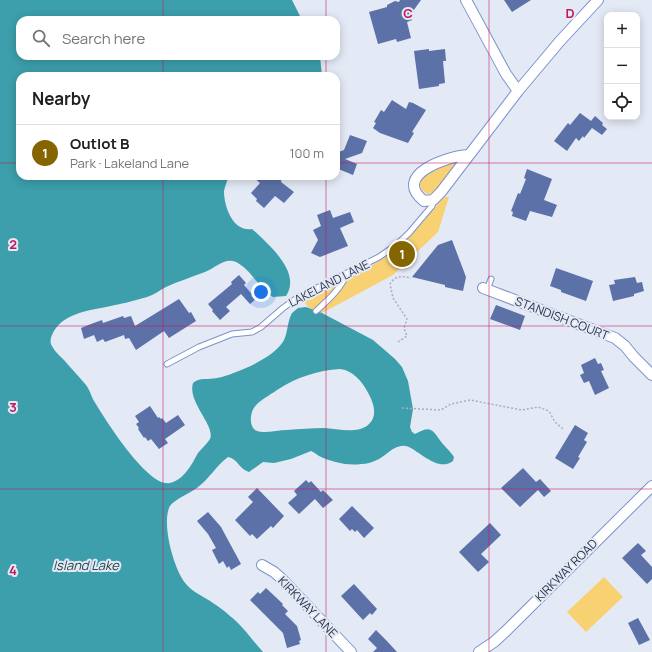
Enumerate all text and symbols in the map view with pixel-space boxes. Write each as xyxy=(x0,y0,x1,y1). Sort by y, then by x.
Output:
text: C xyxy=(403,4,413,22)
text: D xyxy=(565,4,575,22)
map controls xyxy=(604,12,640,120)
button: + xyxy=(604,12,640,48)
search box xyxy=(16,16,340,60)
icon: search xyxy=(30,27,52,49)
text: Search here xyxy=(62,28,145,49)
button: − xyxy=(604,48,640,84)
button: locate xyxy=(604,84,640,120)
text: Nearby xyxy=(32,87,90,110)
text: Outlot B xyxy=(70,133,130,154)
text: 1 xyxy=(42,144,48,162)
text: 100 m xyxy=(289,144,324,162)
text: Park · Lakeland Lane xyxy=(70,154,189,172)
text: 2 xyxy=(9,235,17,253)
pin: 1 xyxy=(389,239,415,269)
street label: LAKELAND LANE xyxy=(286,255,373,311)
your location xyxy=(251,282,271,302)
street label: STANDISH COURT xyxy=(513,292,612,344)
text: 3 xyxy=(9,398,17,416)
street label: KIRKWAY ROAD xyxy=(531,535,601,605)
water label: Island Lake xyxy=(53,556,120,574)
text: 4 xyxy=(9,561,17,579)
street label: KIRKWAY LANE xyxy=(274,573,342,642)

